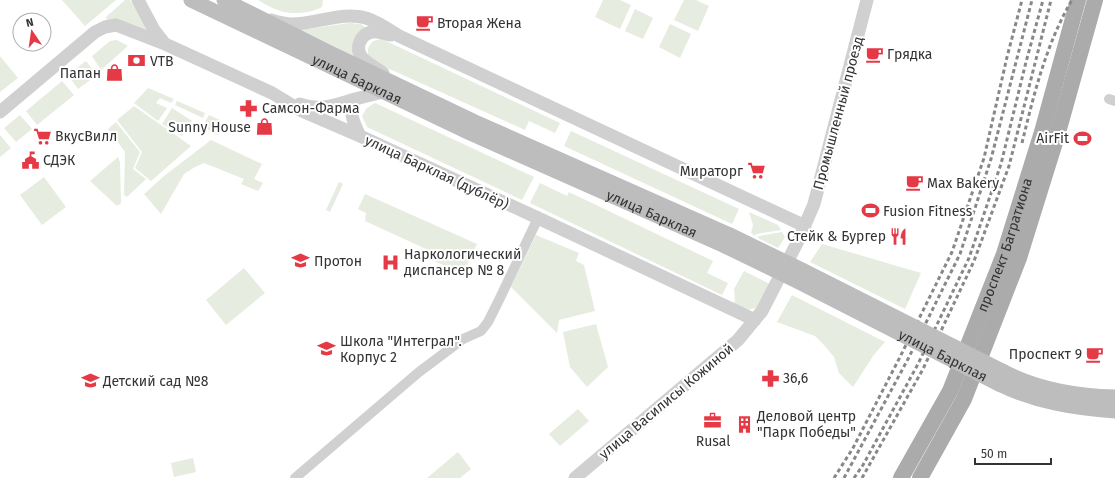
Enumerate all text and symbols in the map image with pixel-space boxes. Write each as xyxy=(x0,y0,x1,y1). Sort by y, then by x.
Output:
north arrow xyxy=(12,12,52,52)
cafe icon: Вторая Жена xyxy=(414,13,434,33)
place label: Вторая Жена xyxy=(437,15,522,32)
text: N xyxy=(25,16,35,30)
street label: Промышленный проезд xyxy=(810,34,867,192)
cafe icon: Грядка xyxy=(864,44,884,64)
place label: Грядка xyxy=(887,46,933,63)
bank icon: VTB xyxy=(127,51,147,71)
street label: улица Барклая xyxy=(309,51,405,108)
place label: VTB xyxy=(150,53,174,70)
shop icon: Папан xyxy=(104,63,124,83)
place label: Папан xyxy=(60,65,101,82)
pharmacy icon: Самсон-Фарма xyxy=(239,98,259,118)
place label: Самсон-Фарма xyxy=(262,100,360,117)
shop icon: Sunny House xyxy=(254,117,274,137)
place label: Sunny House xyxy=(168,119,251,136)
supermarket icon: ВкусВилл xyxy=(32,126,52,146)
place label: ВкусВилл xyxy=(55,128,117,145)
sports icon: AirFit xyxy=(1072,128,1092,148)
place label: AirFit xyxy=(1036,130,1070,147)
street label: улица Барклая (дублёр) xyxy=(362,132,511,213)
public building icon: СДЭК xyxy=(20,150,40,170)
place label: СДЭК xyxy=(43,152,76,169)
supermarket icon: Мираторг xyxy=(746,161,766,181)
place label: Мираторг xyxy=(680,163,743,180)
cafe icon: Max Bakery xyxy=(904,173,924,193)
place label: Max Bakery xyxy=(927,175,999,192)
street label: проспект Багратиона xyxy=(974,176,1036,315)
street label: улица Барклая xyxy=(604,187,700,242)
sports icon: Fusion Fitness xyxy=(860,201,880,221)
place label: Fusion Fitness xyxy=(883,203,973,220)
restaurant icon: Стейк & Бургер xyxy=(889,226,909,246)
place label: Стейк & Бургер xyxy=(787,228,886,245)
place label: Наркологический диспансер № 8 xyxy=(404,246,521,279)
school or university icon: Протон xyxy=(291,251,311,271)
hospital icon: Наркологический диспансер № 8 xyxy=(381,252,401,272)
place label: Протон xyxy=(314,253,362,270)
street label: улица Барклая xyxy=(896,326,990,386)
place label: Школа "Интеграл". Корпус 2 xyxy=(340,333,462,366)
school or university icon: Школа "Интеграл". Корпус 2 xyxy=(317,339,337,359)
street label: улица Василисы Кожиной xyxy=(596,340,737,463)
cafe icon: Проспект 9 xyxy=(1085,344,1105,364)
place label: Проспект 9 xyxy=(1009,346,1082,363)
pharmacy icon: 36,6 xyxy=(760,368,780,388)
place label: 36,6 xyxy=(783,370,808,387)
school or university icon: Детский сад №8 xyxy=(80,371,100,391)
place label: Детский сад №8 xyxy=(102,373,209,390)
place label: Деловой центр "Парк Победы" xyxy=(756,408,856,441)
office icon: Rusal xyxy=(703,411,723,431)
building icon: Деловой центр "Парк Победы" xyxy=(734,414,754,434)
place label: Rusal xyxy=(696,433,730,450)
scale bar xyxy=(975,440,1051,466)
text: 50 m xyxy=(981,447,1007,461)

